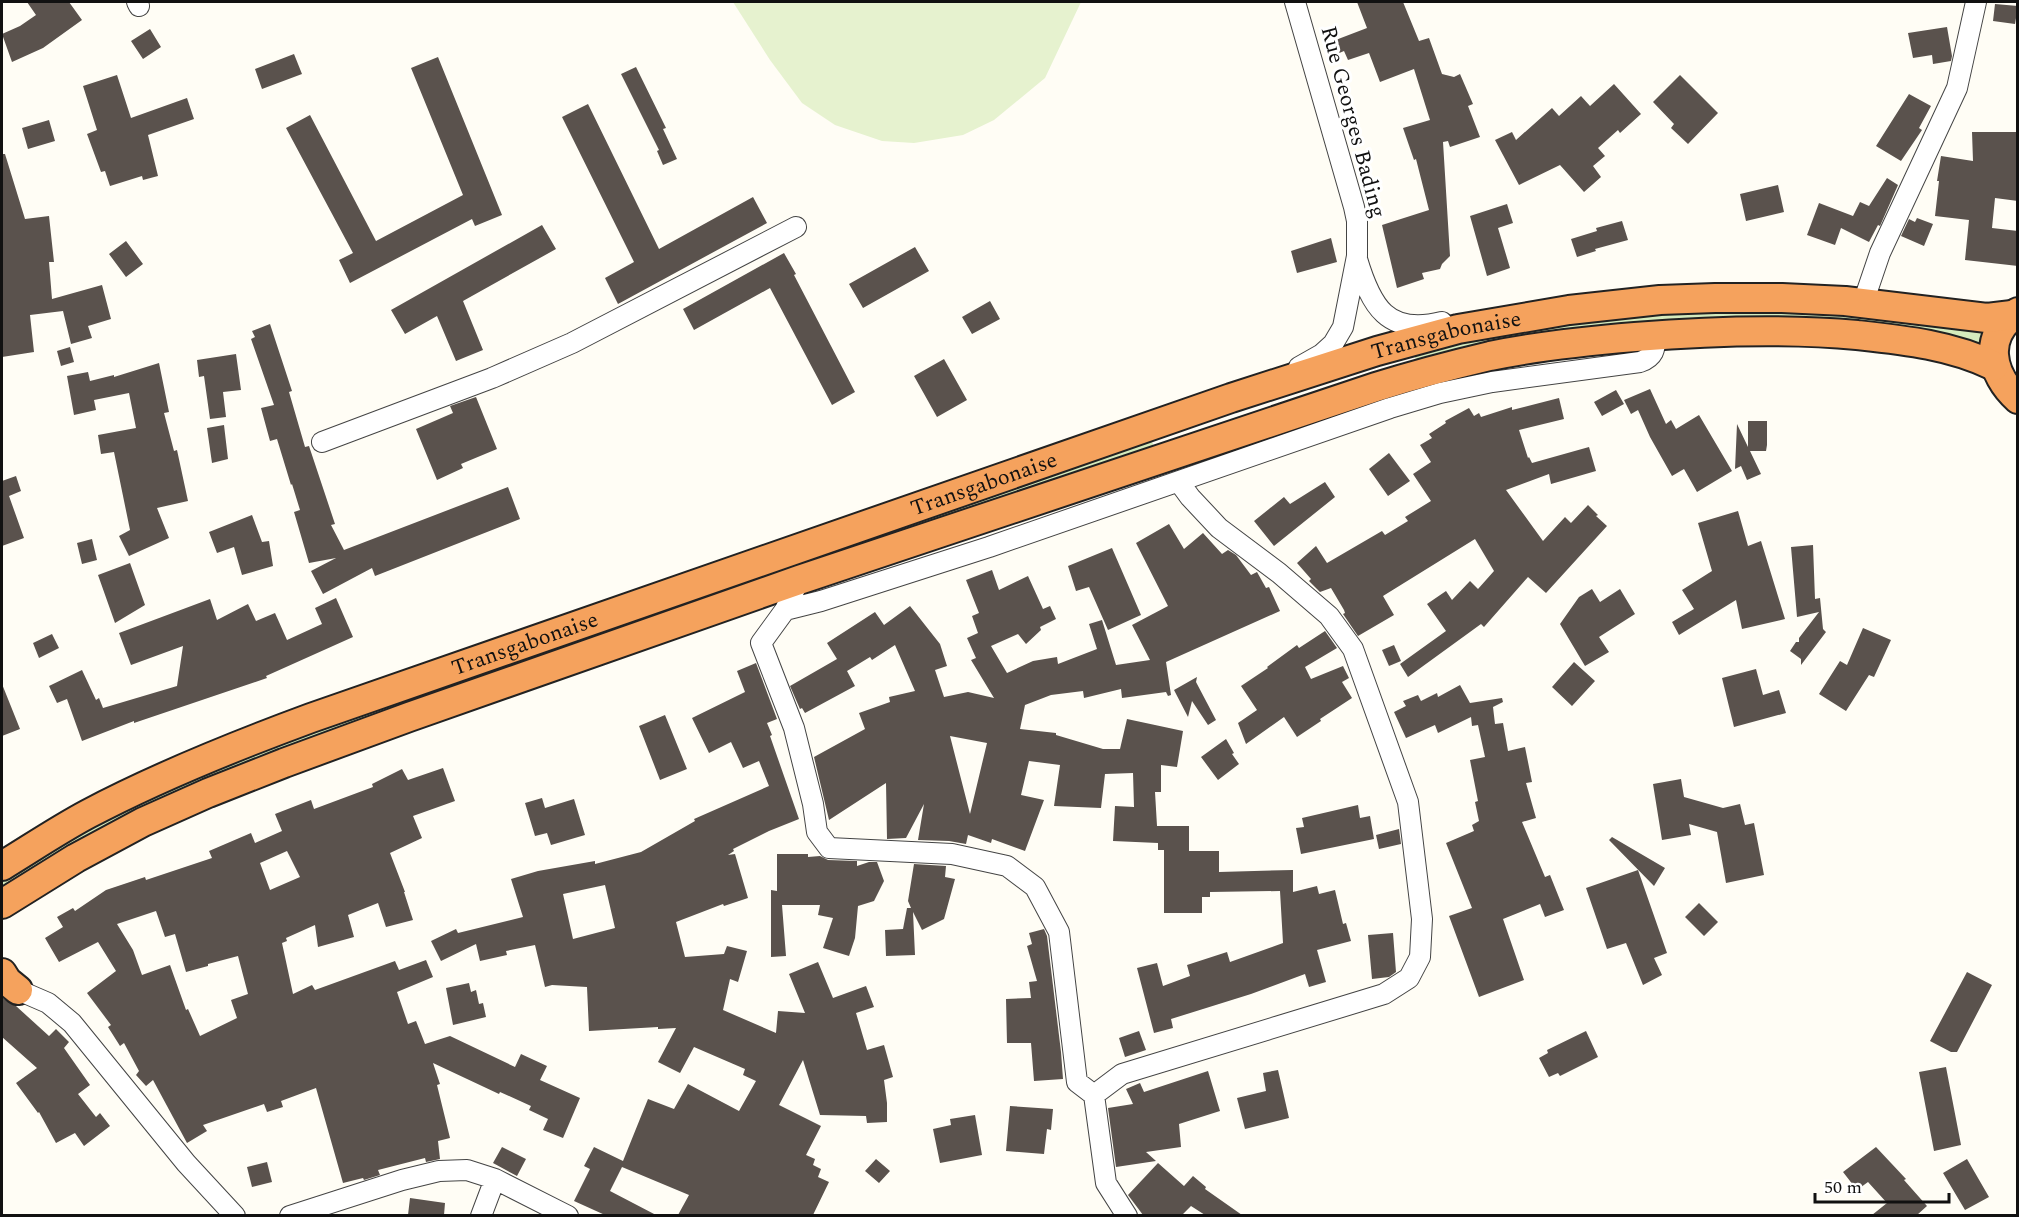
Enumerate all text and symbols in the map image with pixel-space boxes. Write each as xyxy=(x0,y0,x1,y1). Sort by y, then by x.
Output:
street label: Rue Georges Bading xyxy=(1311,22,1395,222)
street label: Transgabonaise xyxy=(1367,302,1524,368)
street label: Transgabonaise xyxy=(906,443,1062,525)
street label: Transgabonaise xyxy=(447,603,603,684)
scale bar xyxy=(1815,1166,1948,1204)
text: 50 m xyxy=(1824,1174,1862,1201)

